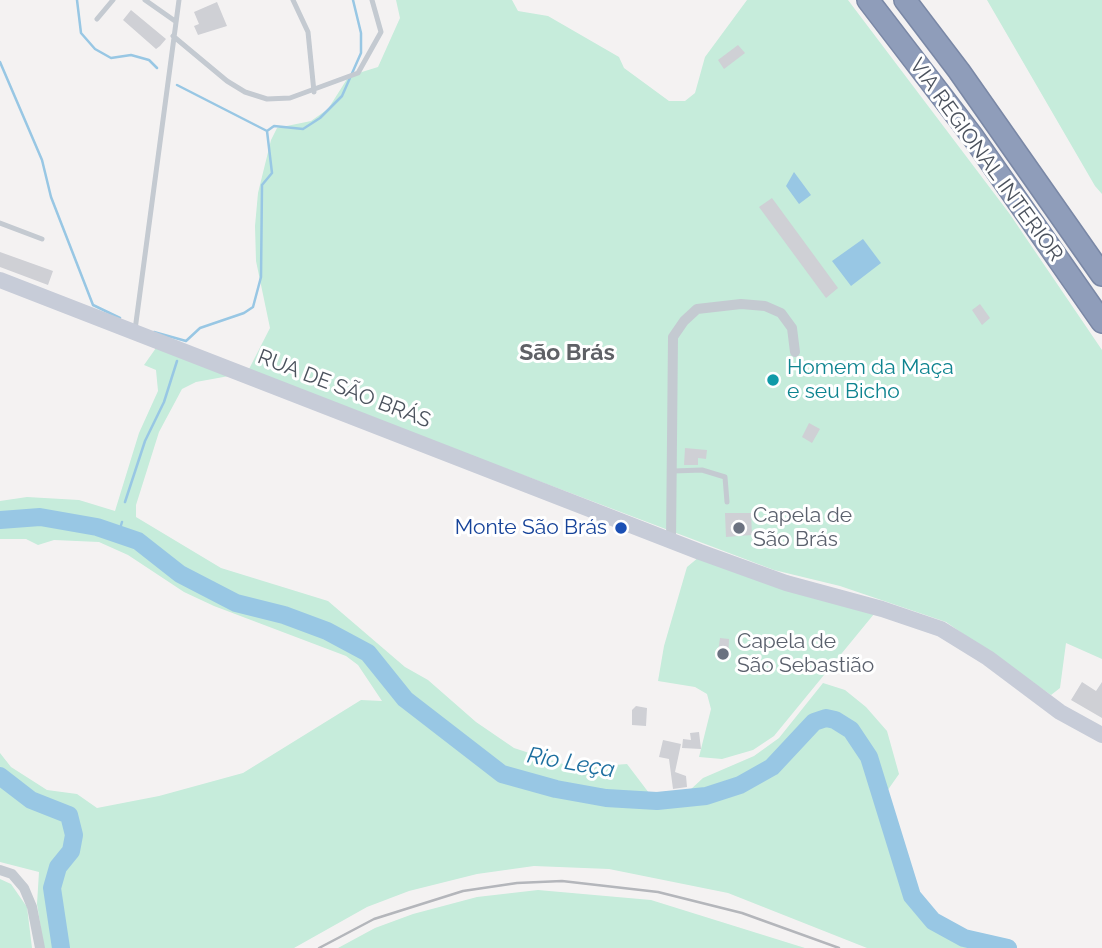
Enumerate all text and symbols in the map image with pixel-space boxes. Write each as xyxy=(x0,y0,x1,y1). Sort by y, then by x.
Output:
street label: VIA REGIONAL INTERIOR xyxy=(904,54,1068,266)
district label: São Brás xyxy=(519,339,615,367)
street label: RUA DE SÃO BRÁS xyxy=(254,344,434,434)
place label: Homem da Maça e seu Bicho xyxy=(787,355,954,405)
marker: Homem da Maça e seu Bicho xyxy=(765,372,781,388)
place label: Capela de São Brás xyxy=(753,503,852,553)
place label: Monte São Brás xyxy=(455,515,607,541)
marker: Monte São Brás xyxy=(613,520,629,536)
marker: Capela de São Brás xyxy=(731,520,747,536)
place label: Capela de São Sebastião xyxy=(737,629,874,679)
marker: Capela de São Sebastião xyxy=(715,646,731,662)
water label: Rio Leça xyxy=(525,742,617,784)

